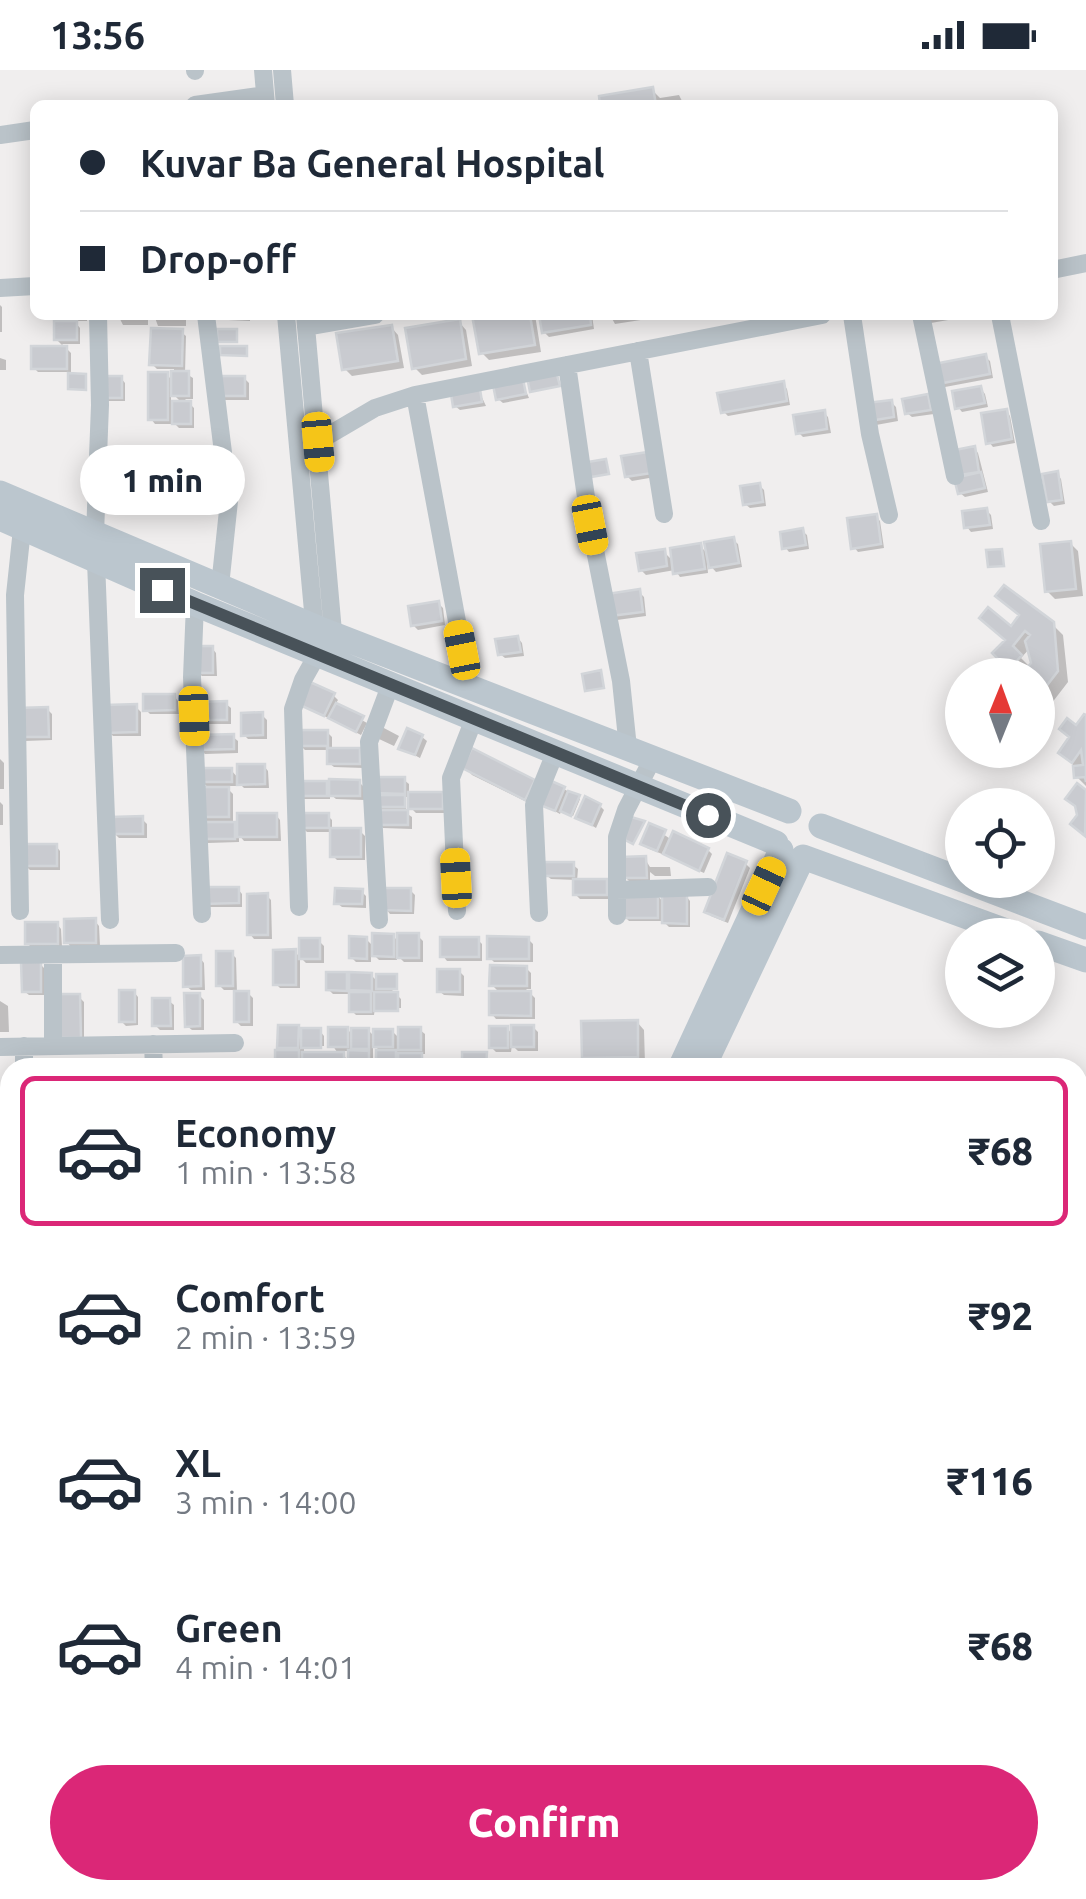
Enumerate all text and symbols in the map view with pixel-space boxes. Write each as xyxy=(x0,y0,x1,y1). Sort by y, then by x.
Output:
text: 13:56 xyxy=(50,14,145,56)
text: Kuvar Ba General Hospital xyxy=(140,142,605,184)
text: Drop-off xyxy=(140,238,296,280)
car xyxy=(300,411,336,473)
callout: 1 min xyxy=(80,445,244,515)
text: 1 min xyxy=(122,462,203,498)
car xyxy=(570,493,610,557)
route end xyxy=(140,568,185,613)
car xyxy=(442,618,482,682)
north arrow xyxy=(945,658,1055,768)
map controls xyxy=(945,658,1055,1028)
car xyxy=(178,685,210,747)
button: locate xyxy=(945,788,1055,898)
route start xyxy=(686,793,731,838)
car xyxy=(439,847,473,909)
car xyxy=(738,852,790,920)
button: layers xyxy=(945,918,1055,1028)
icon: car xyxy=(55,1106,145,1196)
text: Economy xyxy=(175,1112,336,1154)
text: ₹68 xyxy=(969,1130,1033,1172)
text: 1 min · 13:58 xyxy=(175,1154,357,1190)
icon: car xyxy=(55,1271,145,1361)
text: Comfort xyxy=(175,1277,325,1319)
text: ₹92 xyxy=(969,1295,1033,1337)
text: 2 min · 13:59 xyxy=(175,1319,357,1355)
icon: car xyxy=(55,1436,145,1526)
text: XL xyxy=(175,1442,221,1484)
text: ₹116 xyxy=(947,1460,1033,1502)
text: 3 min · 14:00 xyxy=(175,1484,357,1520)
icon: car xyxy=(55,1601,145,1691)
text: Green xyxy=(175,1607,283,1649)
text: ₹68 xyxy=(969,1625,1033,1667)
text: 4 min · 14:01 xyxy=(175,1649,357,1685)
button: Confirm xyxy=(50,1765,1038,1880)

